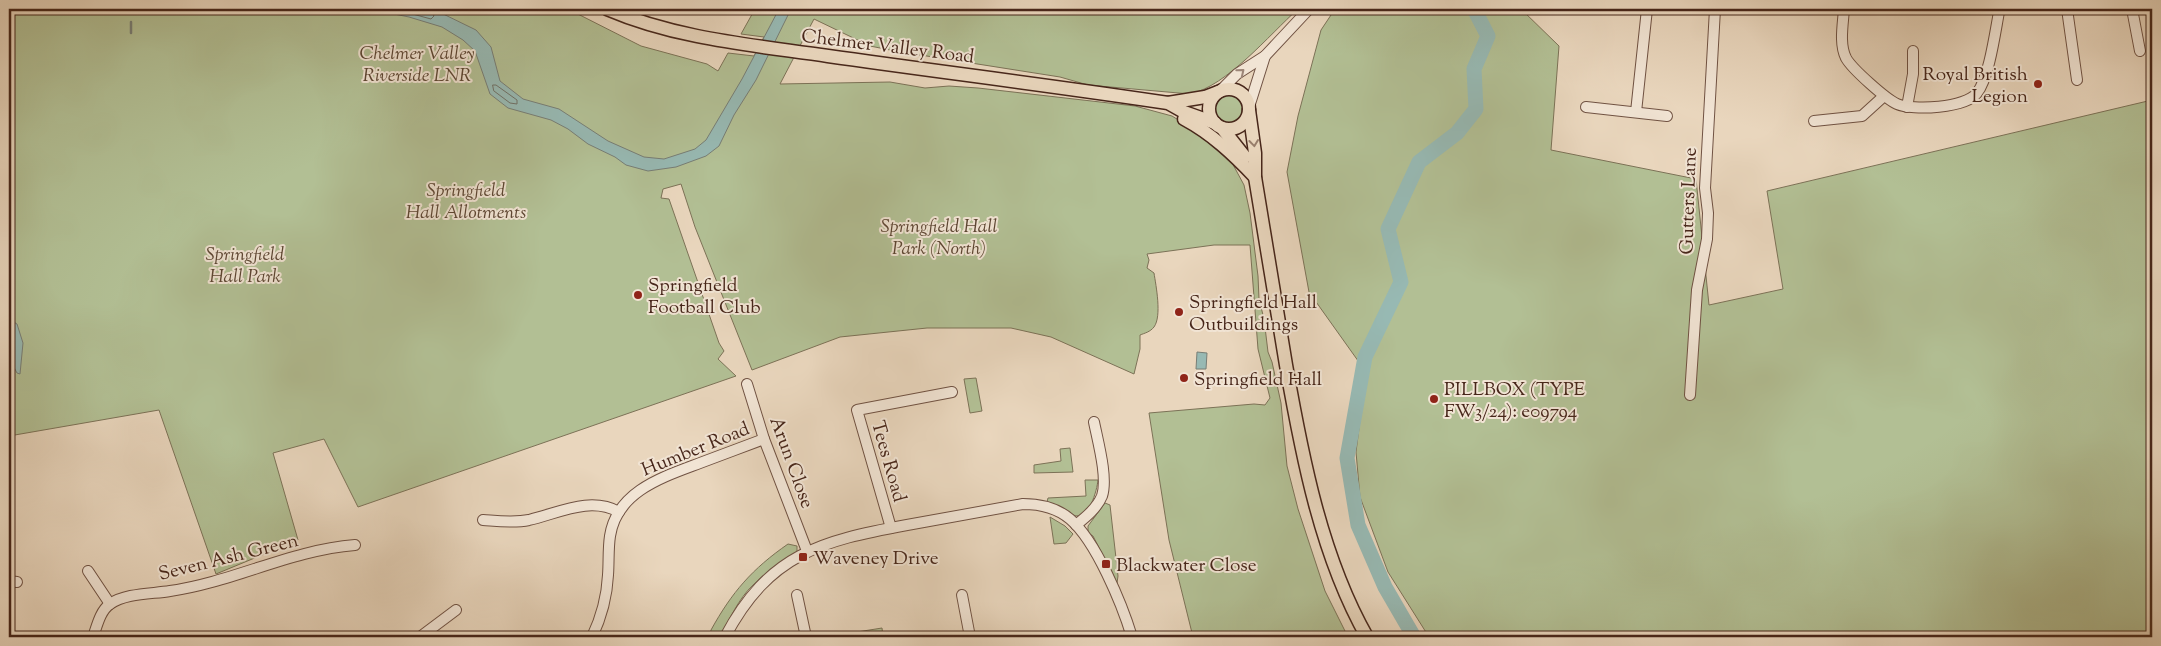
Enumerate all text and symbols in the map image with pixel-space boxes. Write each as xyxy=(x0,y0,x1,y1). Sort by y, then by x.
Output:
street label: Chelmer Valley Road xyxy=(800,23,976,72)
park label: Chelmer Valley Riverside LNR xyxy=(359,41,475,90)
place label: Royal British Legion xyxy=(1923,62,2028,111)
one-way arrow xyxy=(1235,69,1244,77)
marker: Royal British Legion xyxy=(2032,78,2044,90)
one-way arrow xyxy=(1248,140,1259,148)
street label: Gutters Lane xyxy=(1674,147,1705,255)
park label: Springfield Hall Allotments xyxy=(406,178,526,227)
park label: Springfield Hall Park (North) xyxy=(881,214,997,263)
park label: Springfield Hall Park xyxy=(206,242,285,291)
place label: Springfield Football Club xyxy=(648,273,761,322)
marker: Springfield Football Club xyxy=(632,289,644,301)
place label: Springfield Hall Outbuildings xyxy=(1189,290,1317,339)
marker: Springfield Hall Outbuildings xyxy=(1173,306,1185,318)
place label: Springfield Hall xyxy=(1194,367,1322,394)
marker: Springfield Hall xyxy=(1178,372,1190,384)
place label: PILLBOX (TYPE FW3/24): e09794 xyxy=(1444,377,1586,426)
marker: PILLBOX (TYPE FW3/24): e09794 xyxy=(1428,393,1440,405)
street label: Arun Close xyxy=(762,413,820,512)
street label: Humber Road xyxy=(638,416,754,484)
street label: Tees Road xyxy=(863,418,912,506)
street label: Seven Ash Green xyxy=(156,528,301,589)
place label: Waveney Drive xyxy=(813,546,939,573)
marker: Waveney Drive xyxy=(797,551,809,563)
place label: Blackwater Close xyxy=(1116,553,1257,580)
marker: Blackwater Close xyxy=(1100,558,1112,570)

